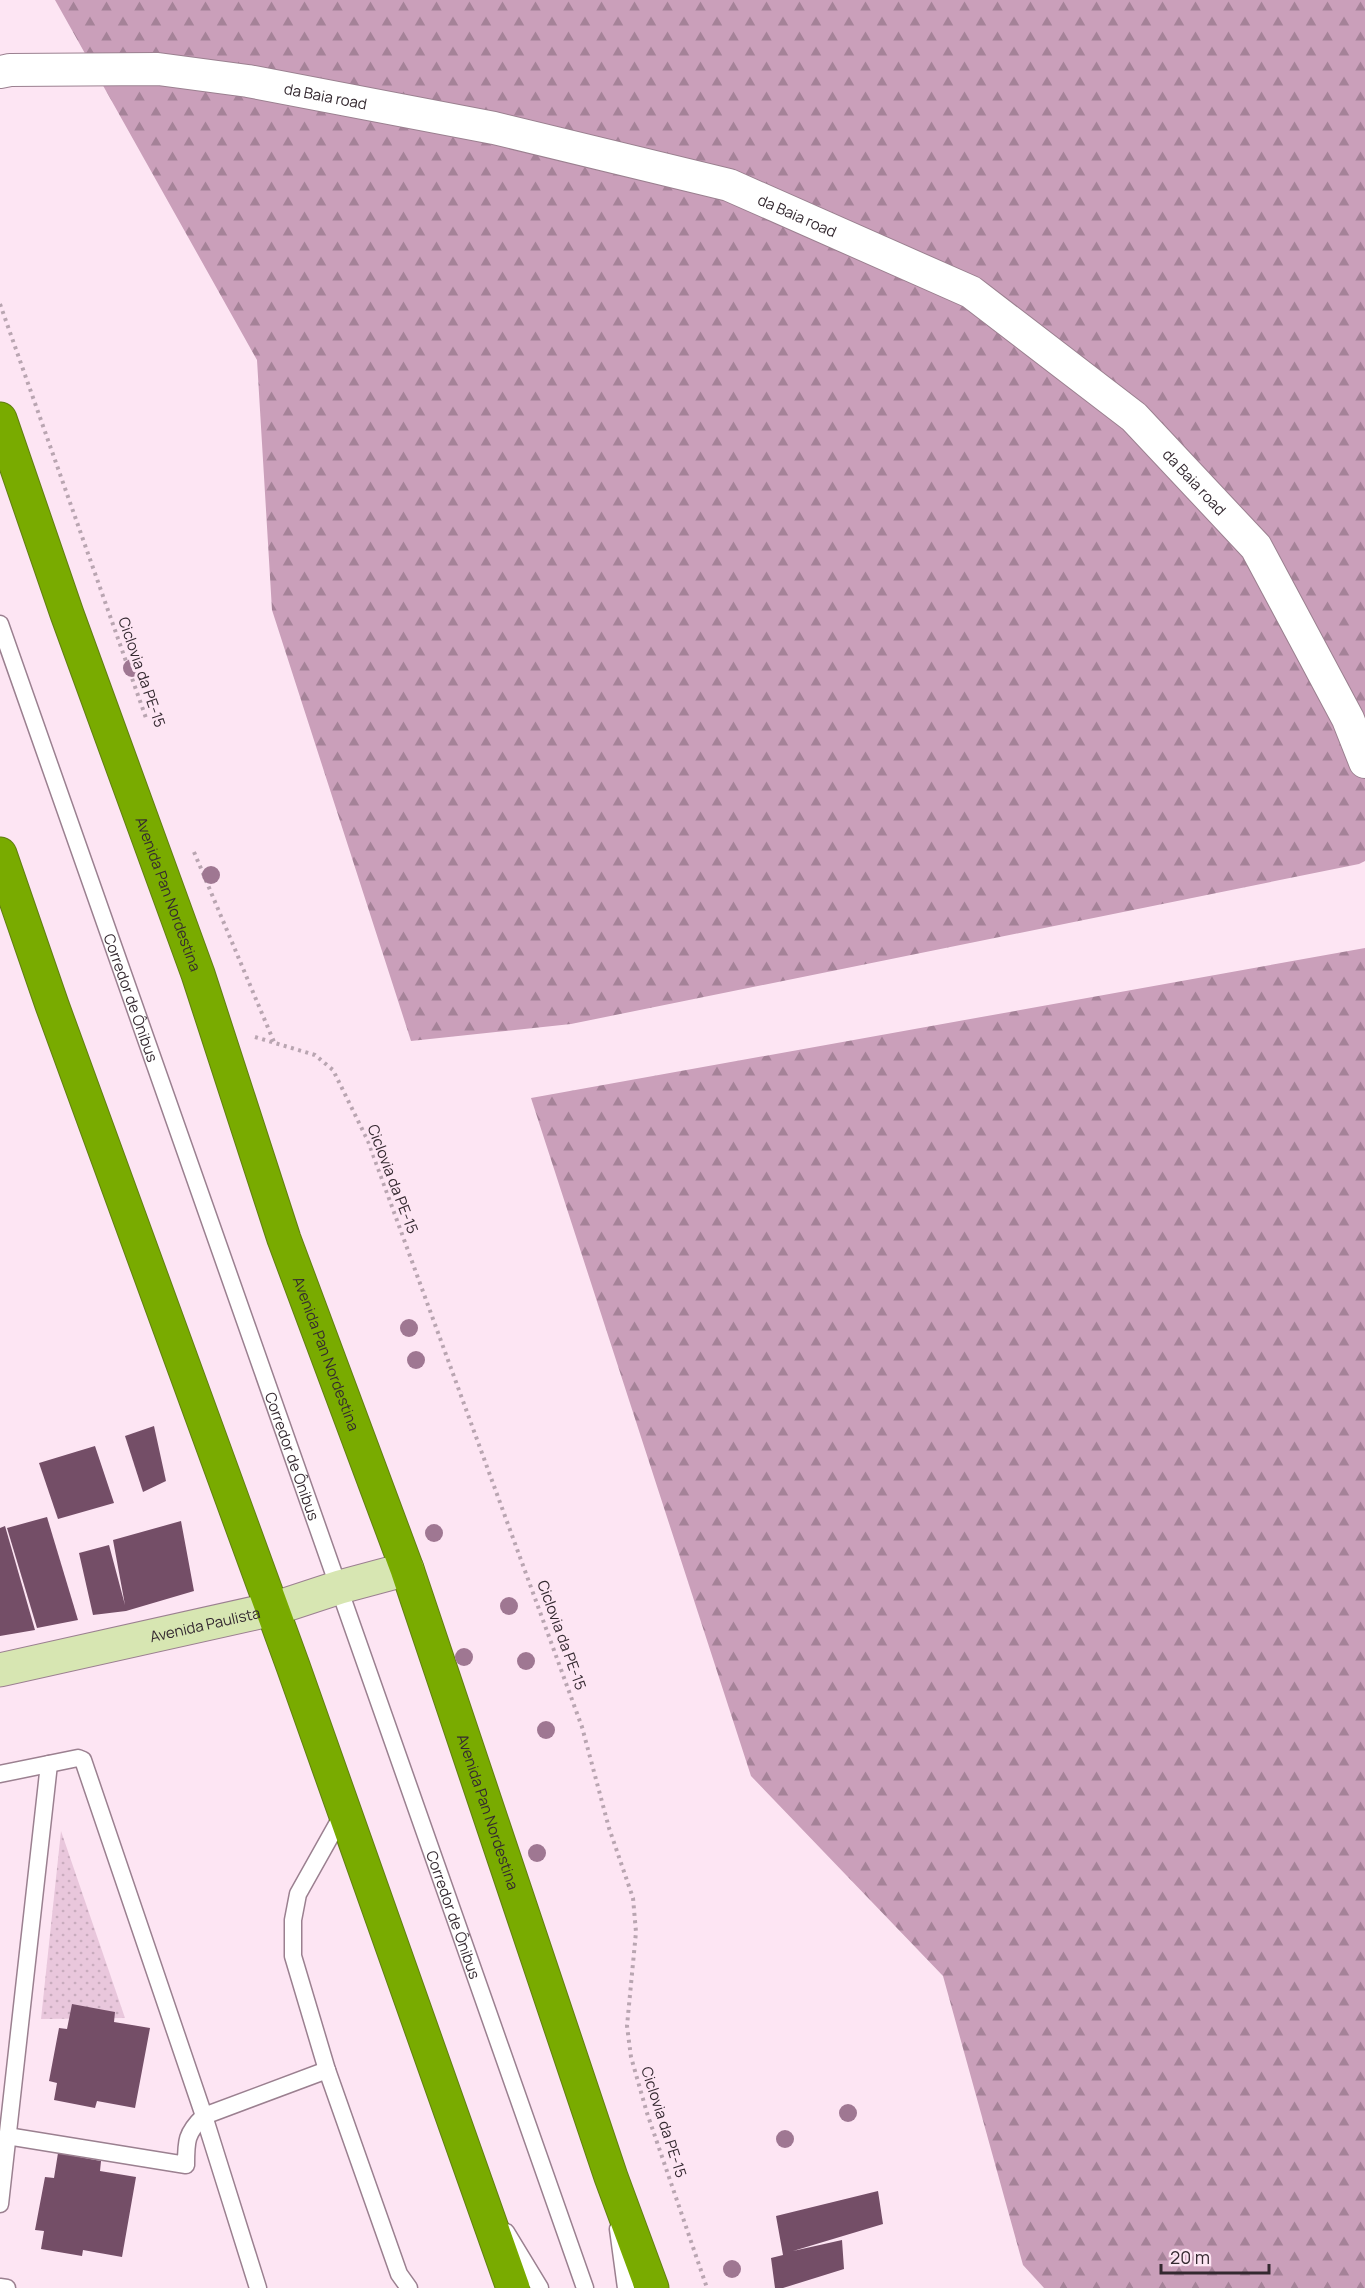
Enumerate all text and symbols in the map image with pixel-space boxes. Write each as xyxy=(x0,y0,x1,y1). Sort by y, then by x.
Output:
street label: da Baia road xyxy=(282,78,369,114)
street label: da Baia road xyxy=(755,189,840,242)
street label: da Baia road xyxy=(1158,444,1231,520)
street label: Ciclovia da PE-15 xyxy=(113,614,171,730)
street label: Avenida Pan Nordestina xyxy=(131,814,207,974)
street label: Corredor de Ônibus xyxy=(99,930,164,1065)
street label: Ciclovia da PE-15 xyxy=(363,1121,423,1237)
street label: Avenida Pan Nordestina xyxy=(288,1273,365,1434)
street label: Corredor de Ônibus xyxy=(260,1389,325,1523)
street label: Ciclovia da PE-15 xyxy=(532,1577,592,1693)
street label: Avenida Paulista xyxy=(148,1602,262,1647)
street label: Avenida Pan Nordestina xyxy=(453,1731,524,1892)
street label: Corredor de Ônibus xyxy=(421,1847,486,1982)
street label: Ciclovia da PE-15 xyxy=(636,2064,692,2180)
scale bar xyxy=(1161,2237,1269,2275)
text: 20 m xyxy=(1170,2245,1210,2269)

